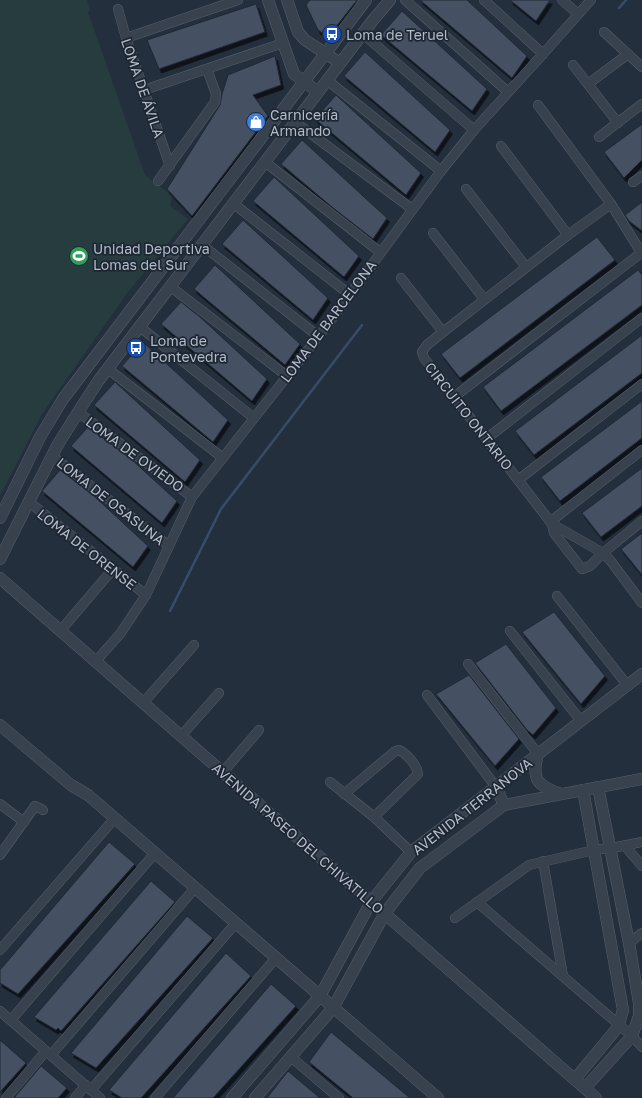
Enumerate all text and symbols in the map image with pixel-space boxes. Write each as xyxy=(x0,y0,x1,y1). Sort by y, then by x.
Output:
bus stop icon: Loma de Teruel xyxy=(321,23,343,45)
place label: Loma de Teruel xyxy=(346,26,448,43)
street label: LOMA DE ÁVILA xyxy=(118,36,168,141)
place label: Carnicería Armando xyxy=(270,106,338,139)
shop icon: Carnicería Armando xyxy=(245,111,267,133)
place label: Unidad Deportiva Lomas del Sur xyxy=(93,240,210,273)
sports icon: Unidad Deportiva Lomas del Sur xyxy=(68,245,90,267)
street label: LOMA DE BARCELONA xyxy=(277,256,380,385)
place label: Loma de Pontevedra xyxy=(150,332,227,365)
bus stop icon: Loma de Pontevedra xyxy=(125,337,147,359)
street label: CIRCUITO ONTARIO xyxy=(422,359,516,473)
street label: LOMA DE OVIEDO xyxy=(83,413,187,495)
street label: LOMA DE OSASUNA xyxy=(54,454,169,549)
street label: LOMA DE ORENSE xyxy=(34,505,140,593)
street label: AVENIDA TERRANOVA xyxy=(409,754,536,858)
street label: AVENIDA PASEO DEL CHIVATILLO xyxy=(209,759,387,917)

